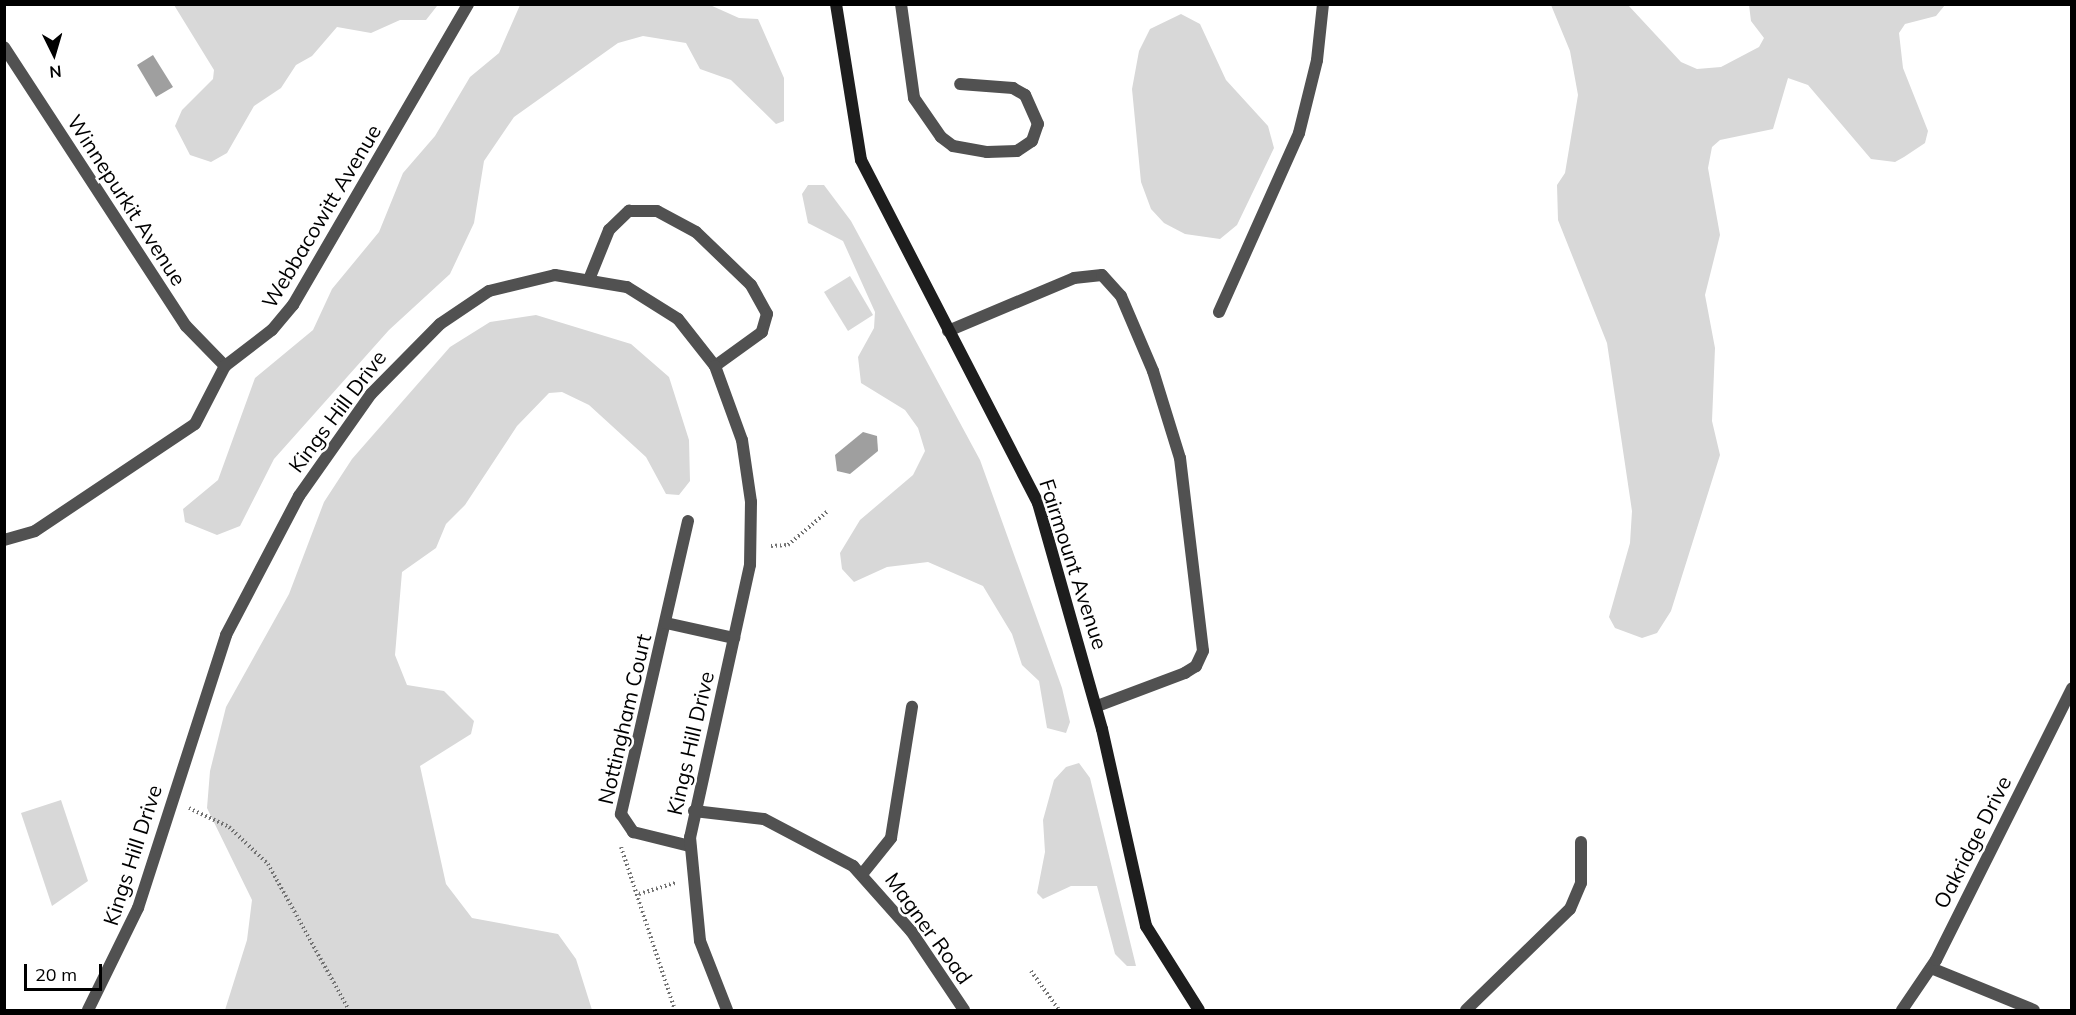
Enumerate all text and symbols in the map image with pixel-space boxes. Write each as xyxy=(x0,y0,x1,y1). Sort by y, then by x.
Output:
north arrow xyxy=(24,24,84,84)
text: N xyxy=(49,61,62,82)
street label: Winnepurkit Avenue xyxy=(62,110,192,290)
street label: Webbacowitt Avenue xyxy=(256,120,386,312)
street label: Kings Hill Drive xyxy=(283,345,391,477)
street label: Fairmount Avenue xyxy=(1035,476,1113,652)
street label: Nottingham Court xyxy=(592,631,656,807)
street label: Kings Hill Drive xyxy=(661,669,719,817)
street label: Oakridge Drive xyxy=(1928,772,2016,912)
street label: Kings Hill Drive xyxy=(97,781,167,929)
street label: Magner Road xyxy=(880,867,978,989)
scale bar xyxy=(27,952,105,990)
text: 20 m xyxy=(35,963,77,986)

